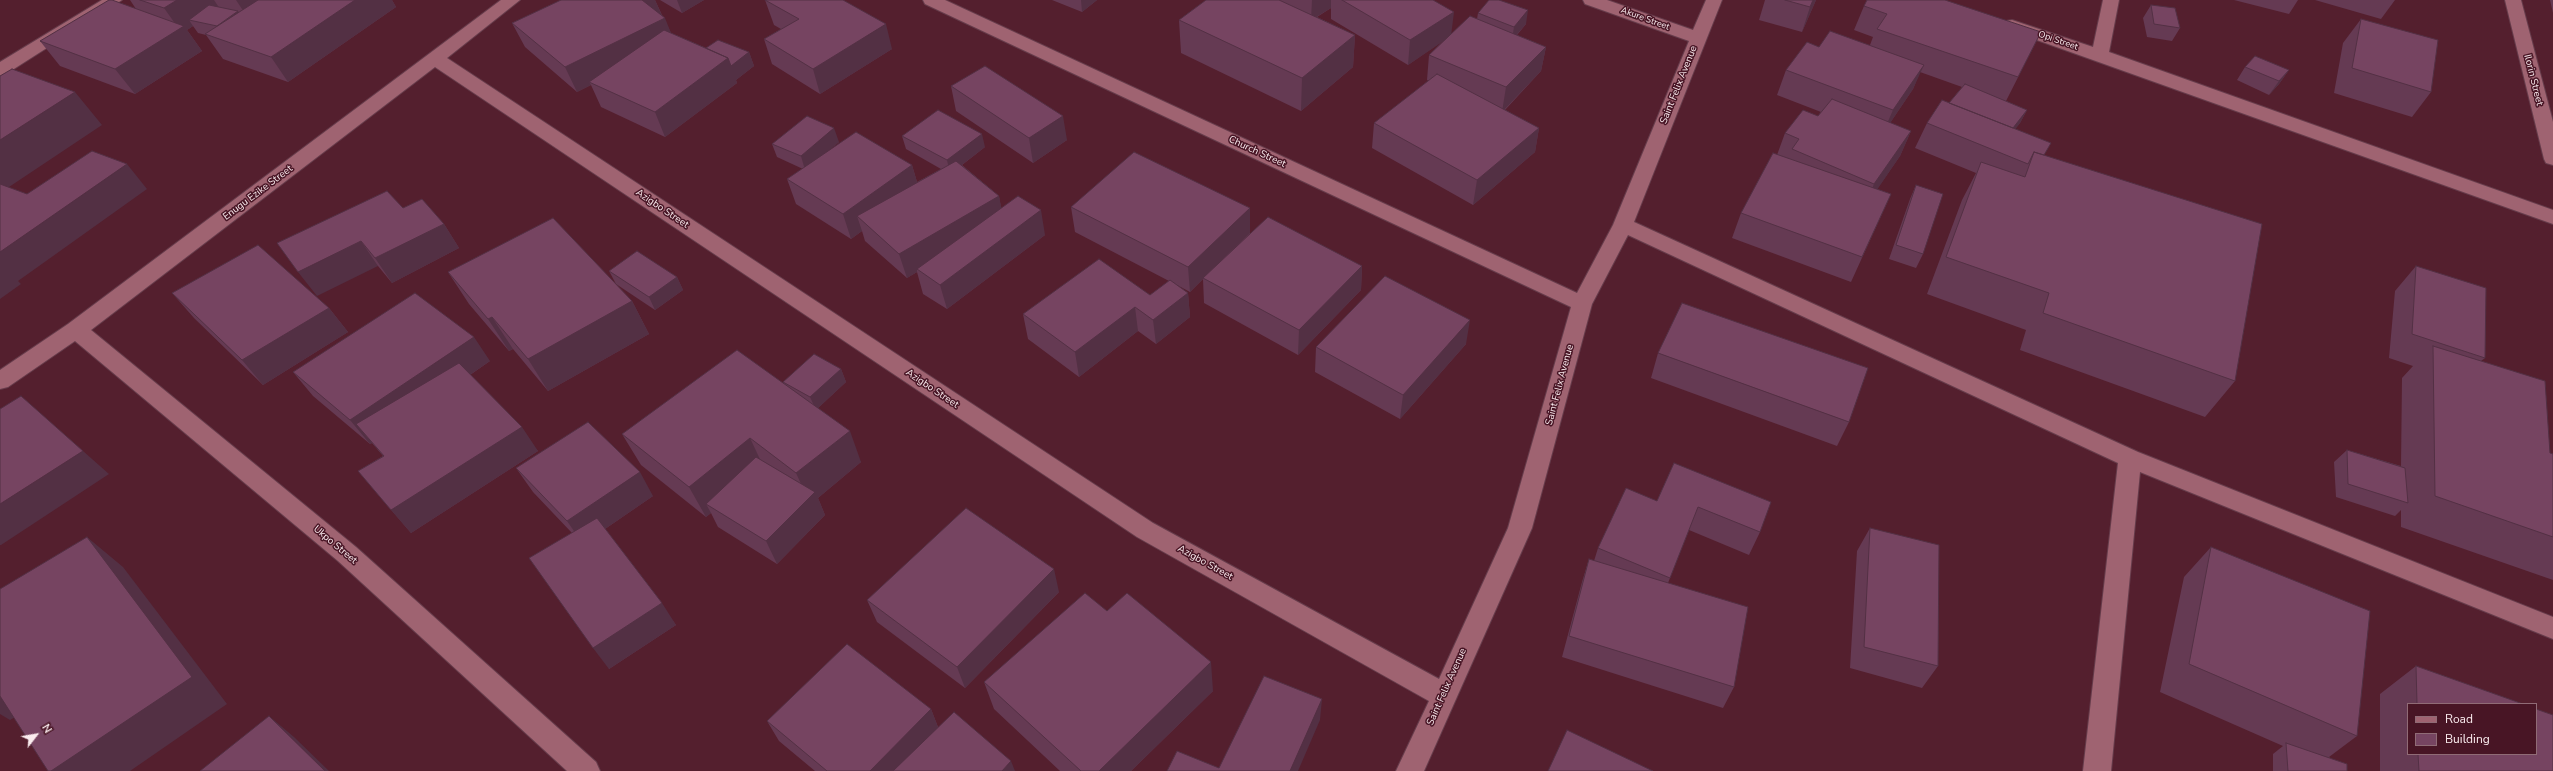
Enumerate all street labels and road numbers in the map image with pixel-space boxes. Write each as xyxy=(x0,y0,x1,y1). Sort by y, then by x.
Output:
street label: Akure Street xyxy=(1619,5,1671,33)
street label: Opi Street xyxy=(2037,29,2079,53)
street label: Saint Felix Avenue xyxy=(1658,44,1700,126)
street label: Ilorin Street xyxy=(2521,53,2545,107)
street label: Church Street xyxy=(1227,134,1287,170)
street label: Enugu Ezike Street xyxy=(221,163,295,223)
street label: Azigbo Street xyxy=(633,187,691,231)
street label: Saint Felix Avenue xyxy=(1543,343,1577,427)
street label: Azigbo Street xyxy=(903,367,961,411)
street label: Ukpo Street xyxy=(311,523,359,567)
street label: Azigbo Street xyxy=(1175,543,1235,583)
street label: Saint Felix Avenue xyxy=(1425,647,1469,727)

